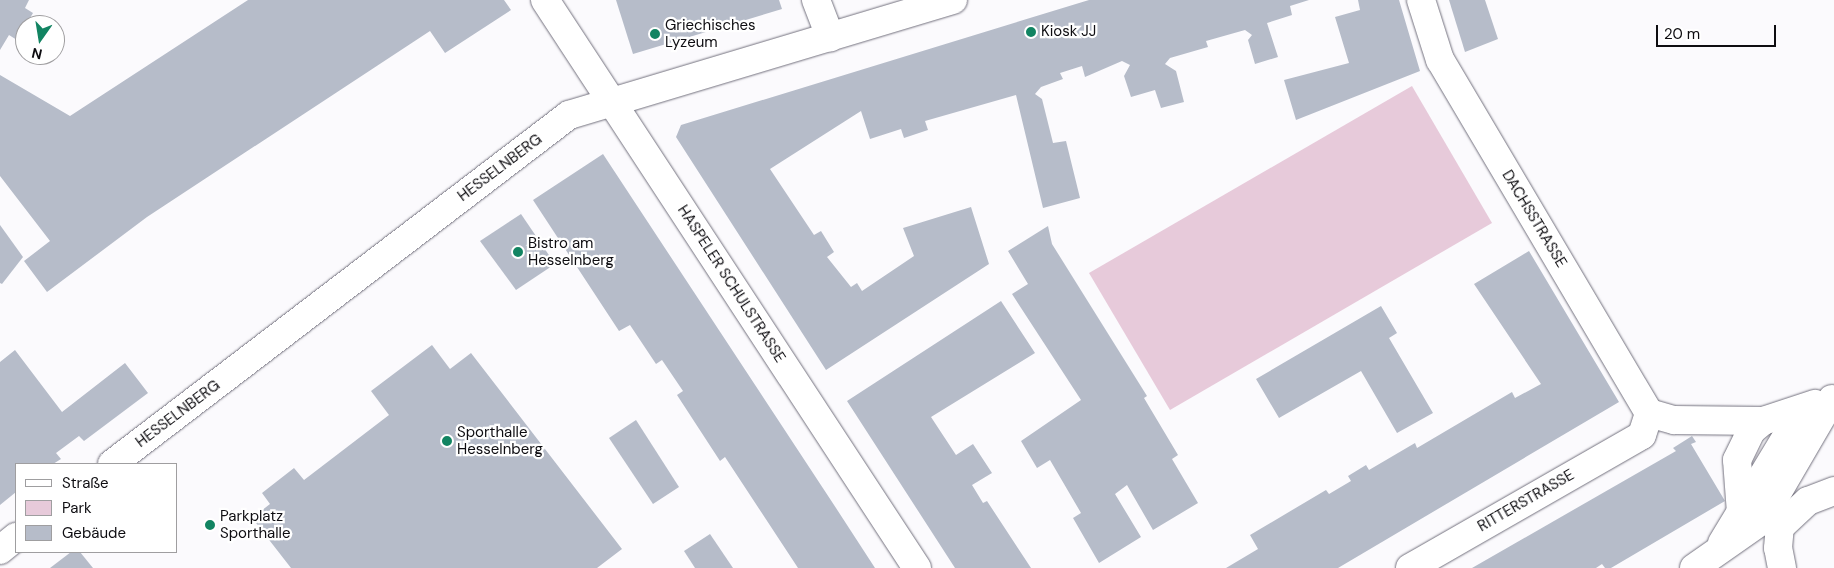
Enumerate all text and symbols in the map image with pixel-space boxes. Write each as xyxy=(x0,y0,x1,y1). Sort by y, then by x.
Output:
north arrow xyxy=(15,15,65,65)
scale bar xyxy=(1659,15,1779,47)
place label: Griechisches Lyzeum xyxy=(665,16,756,51)
place label: Kiosk JJ xyxy=(1041,23,1096,41)
text: 20 m xyxy=(1664,24,1700,44)
marker: Kiosk JJ xyxy=(1025,26,1037,38)
marker: Griechisches Lyzeum xyxy=(649,28,661,40)
text: N xyxy=(30,44,44,64)
street label: HESSELNBERG xyxy=(454,131,546,205)
street label: DACHSSTRASSE xyxy=(1498,167,1570,271)
street label: HASPELER SCHULSTRASSE xyxy=(673,202,789,366)
place label: Bistro am Hesselnberg xyxy=(528,234,614,269)
marker: Bistro am Hesselnberg xyxy=(512,246,524,258)
street label: HESSELNBERG xyxy=(132,377,224,451)
place label: Sporthalle Hesselnberg xyxy=(457,423,543,458)
marker: Sporthalle Hesselnberg xyxy=(441,435,453,447)
legend xyxy=(15,463,178,553)
street label: RITTERSTRASSE xyxy=(1475,466,1577,536)
text: Straße xyxy=(62,473,109,493)
text: Park xyxy=(62,498,92,518)
place label: Parkplatz Sporthalle xyxy=(220,507,290,542)
marker: Parkplatz Sporthalle xyxy=(204,519,216,531)
text: Gebäude xyxy=(62,523,126,543)

